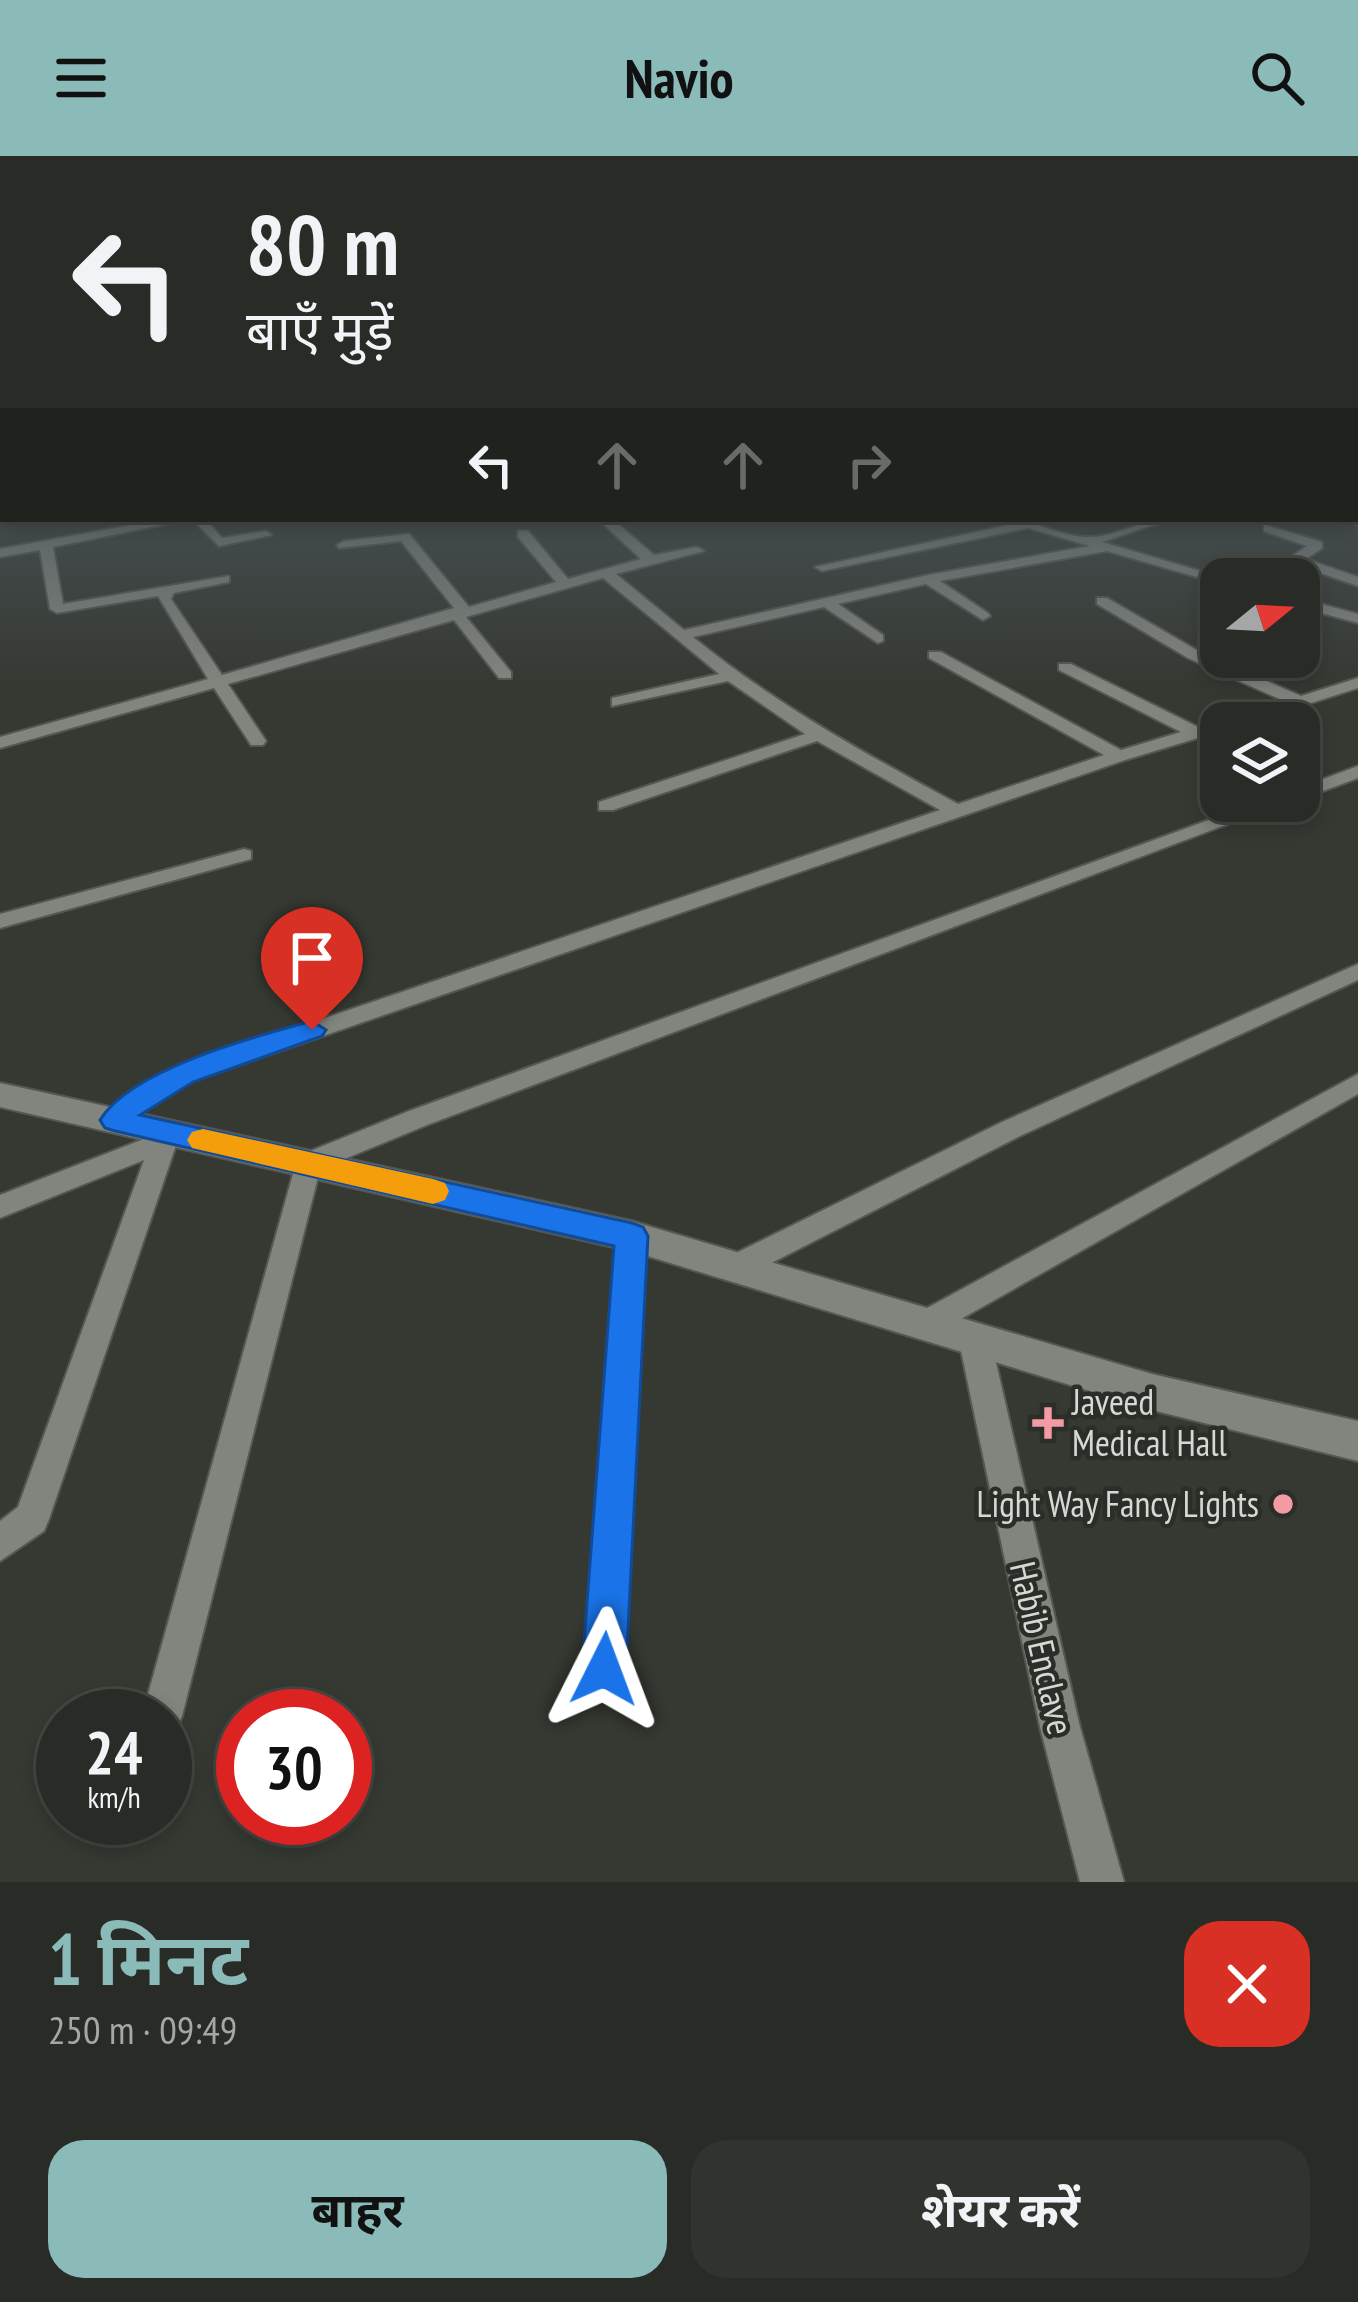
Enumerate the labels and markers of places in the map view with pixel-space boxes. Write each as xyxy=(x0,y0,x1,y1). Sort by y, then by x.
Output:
pin xyxy=(261,907,363,1030)
place label: Javeed Medical Hall xyxy=(1071,1378,1228,1466)
marker: Javeed Medical Hall xyxy=(1035,1410,1061,1436)
place label: Light Way Fancy Lights xyxy=(977,1480,1259,1527)
marker: Light Way Fancy Lights xyxy=(1270,1491,1296,1517)

